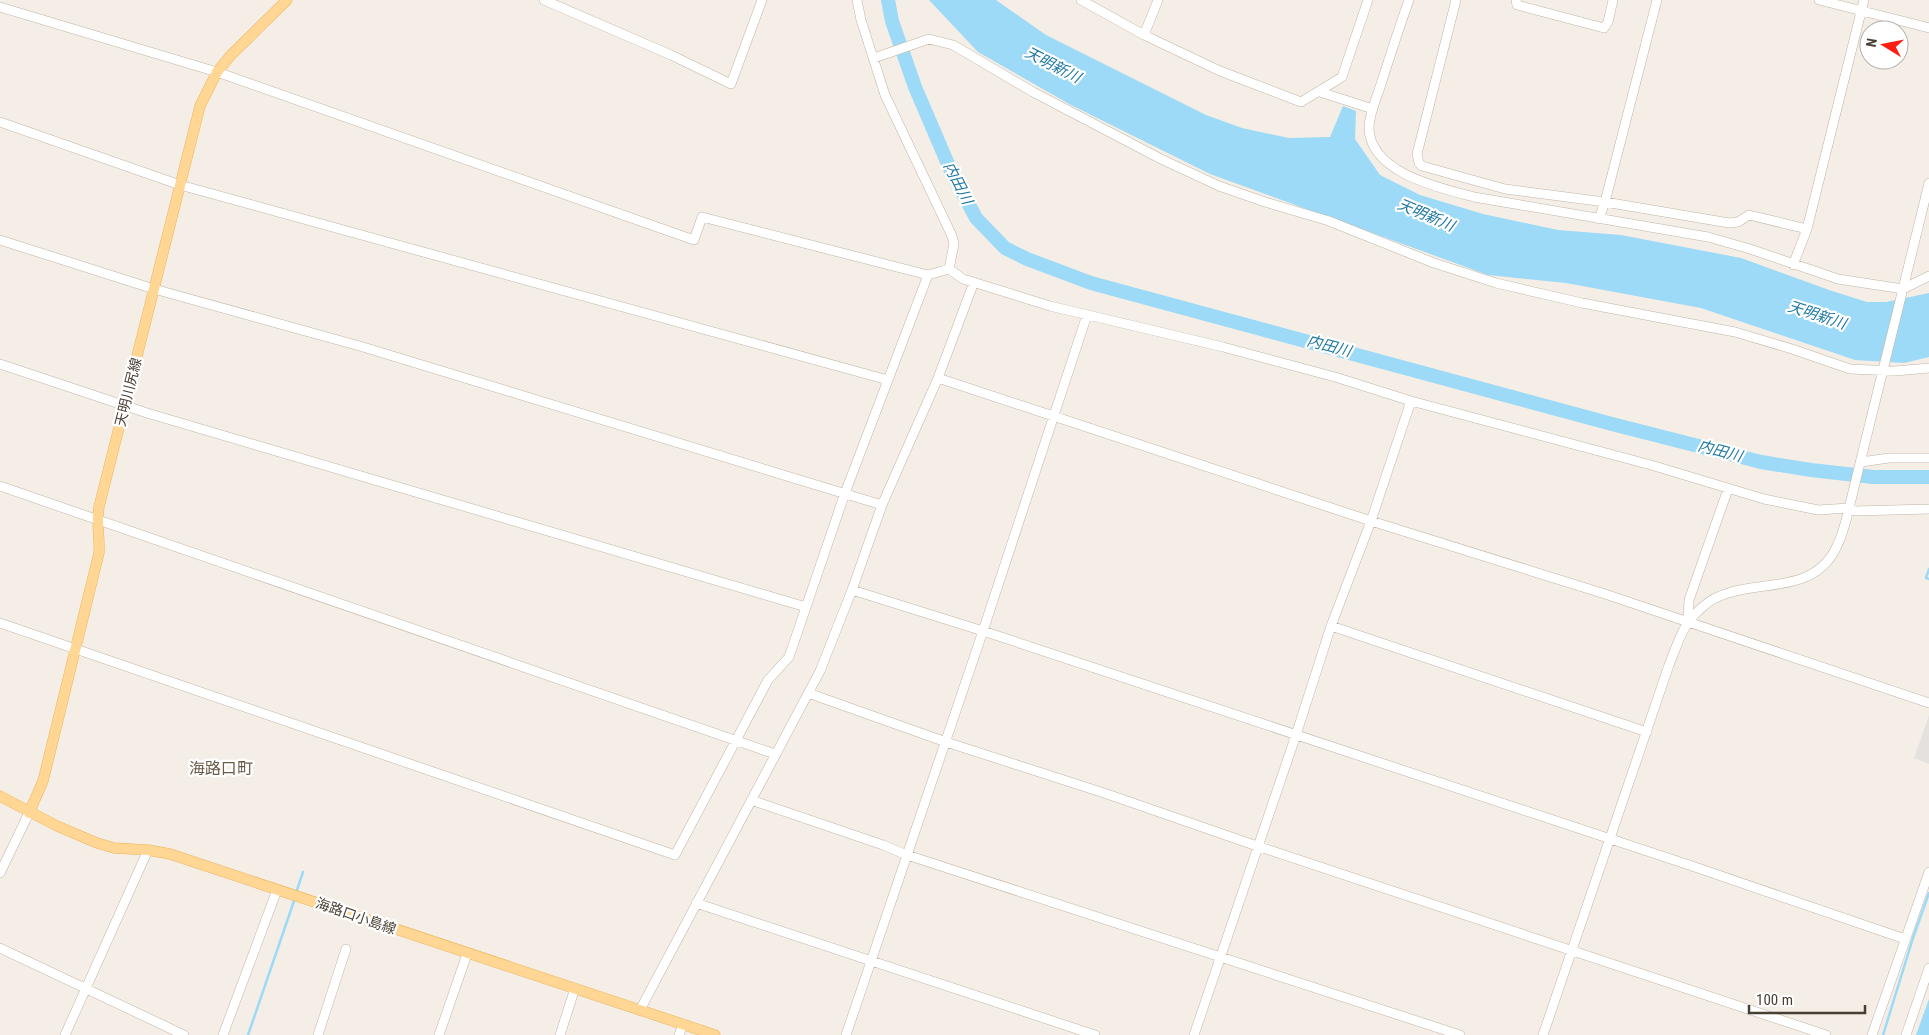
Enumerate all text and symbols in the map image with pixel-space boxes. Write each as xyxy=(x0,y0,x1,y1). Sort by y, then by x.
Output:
north arrow xyxy=(1859,20,1909,70)
text: N xyxy=(1863,37,1880,48)
water label: 天明新川 xyxy=(1022,43,1086,88)
water label: 内田川 xyxy=(940,159,977,209)
water label: 天明新川 xyxy=(1395,195,1459,236)
water label: 天明新川 xyxy=(1786,297,1850,333)
water label: 内田川 xyxy=(1305,331,1355,361)
street label: 天明川尻線 xyxy=(112,356,144,428)
water label: 内田川 xyxy=(1696,436,1746,466)
district label: 海路口町 xyxy=(189,759,253,778)
street label: 海路口小島線 xyxy=(314,895,398,937)
scale bar xyxy=(1749,982,1865,1014)
text: 100 m xyxy=(1756,991,1793,1009)

